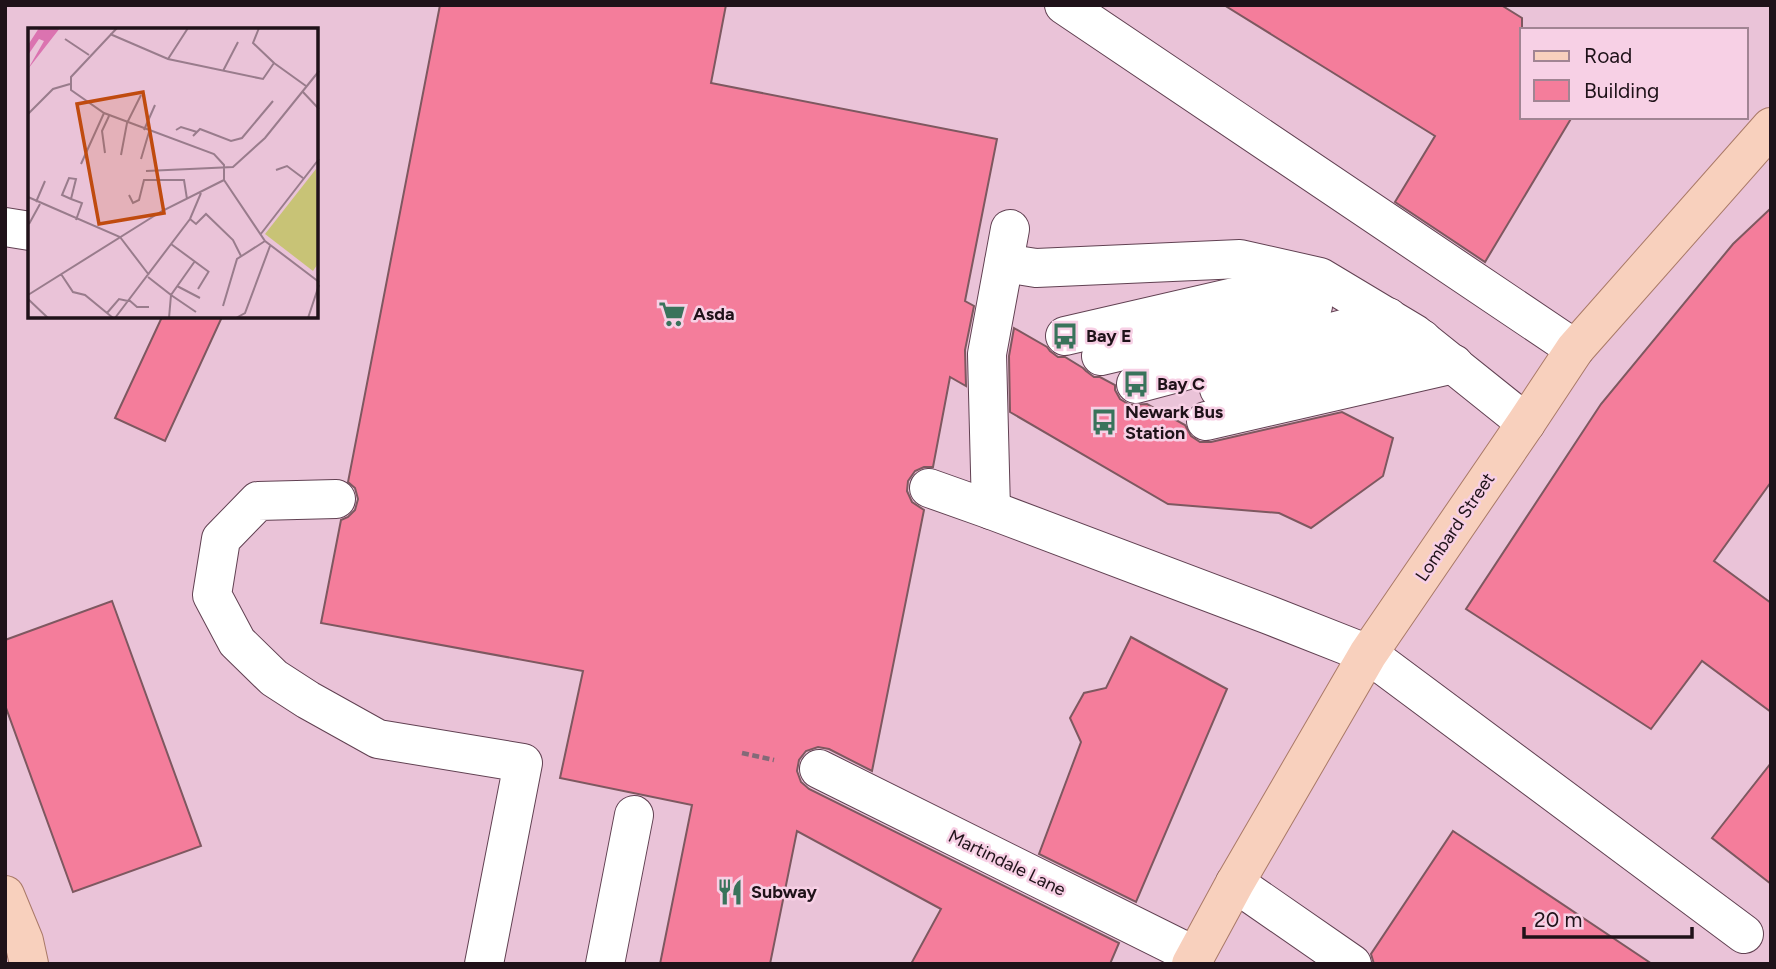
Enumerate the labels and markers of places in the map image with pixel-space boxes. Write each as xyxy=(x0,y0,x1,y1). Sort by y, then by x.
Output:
supermarket icon: Asda xyxy=(657,299,687,329)
place label: Asda xyxy=(693,303,735,325)
bus stop icon: Bay E xyxy=(1050,321,1080,351)
place label: Bay E xyxy=(1086,325,1132,347)
bus stop icon: Bay C xyxy=(1121,369,1151,399)
place label: Bay C xyxy=(1157,373,1205,395)
place label: Newark Bus Station xyxy=(1125,401,1224,444)
bus stop icon: Newark Bus Station xyxy=(1089,407,1119,437)
restaurant icon: Subway xyxy=(715,877,745,907)
place label: Subway xyxy=(751,881,818,903)

